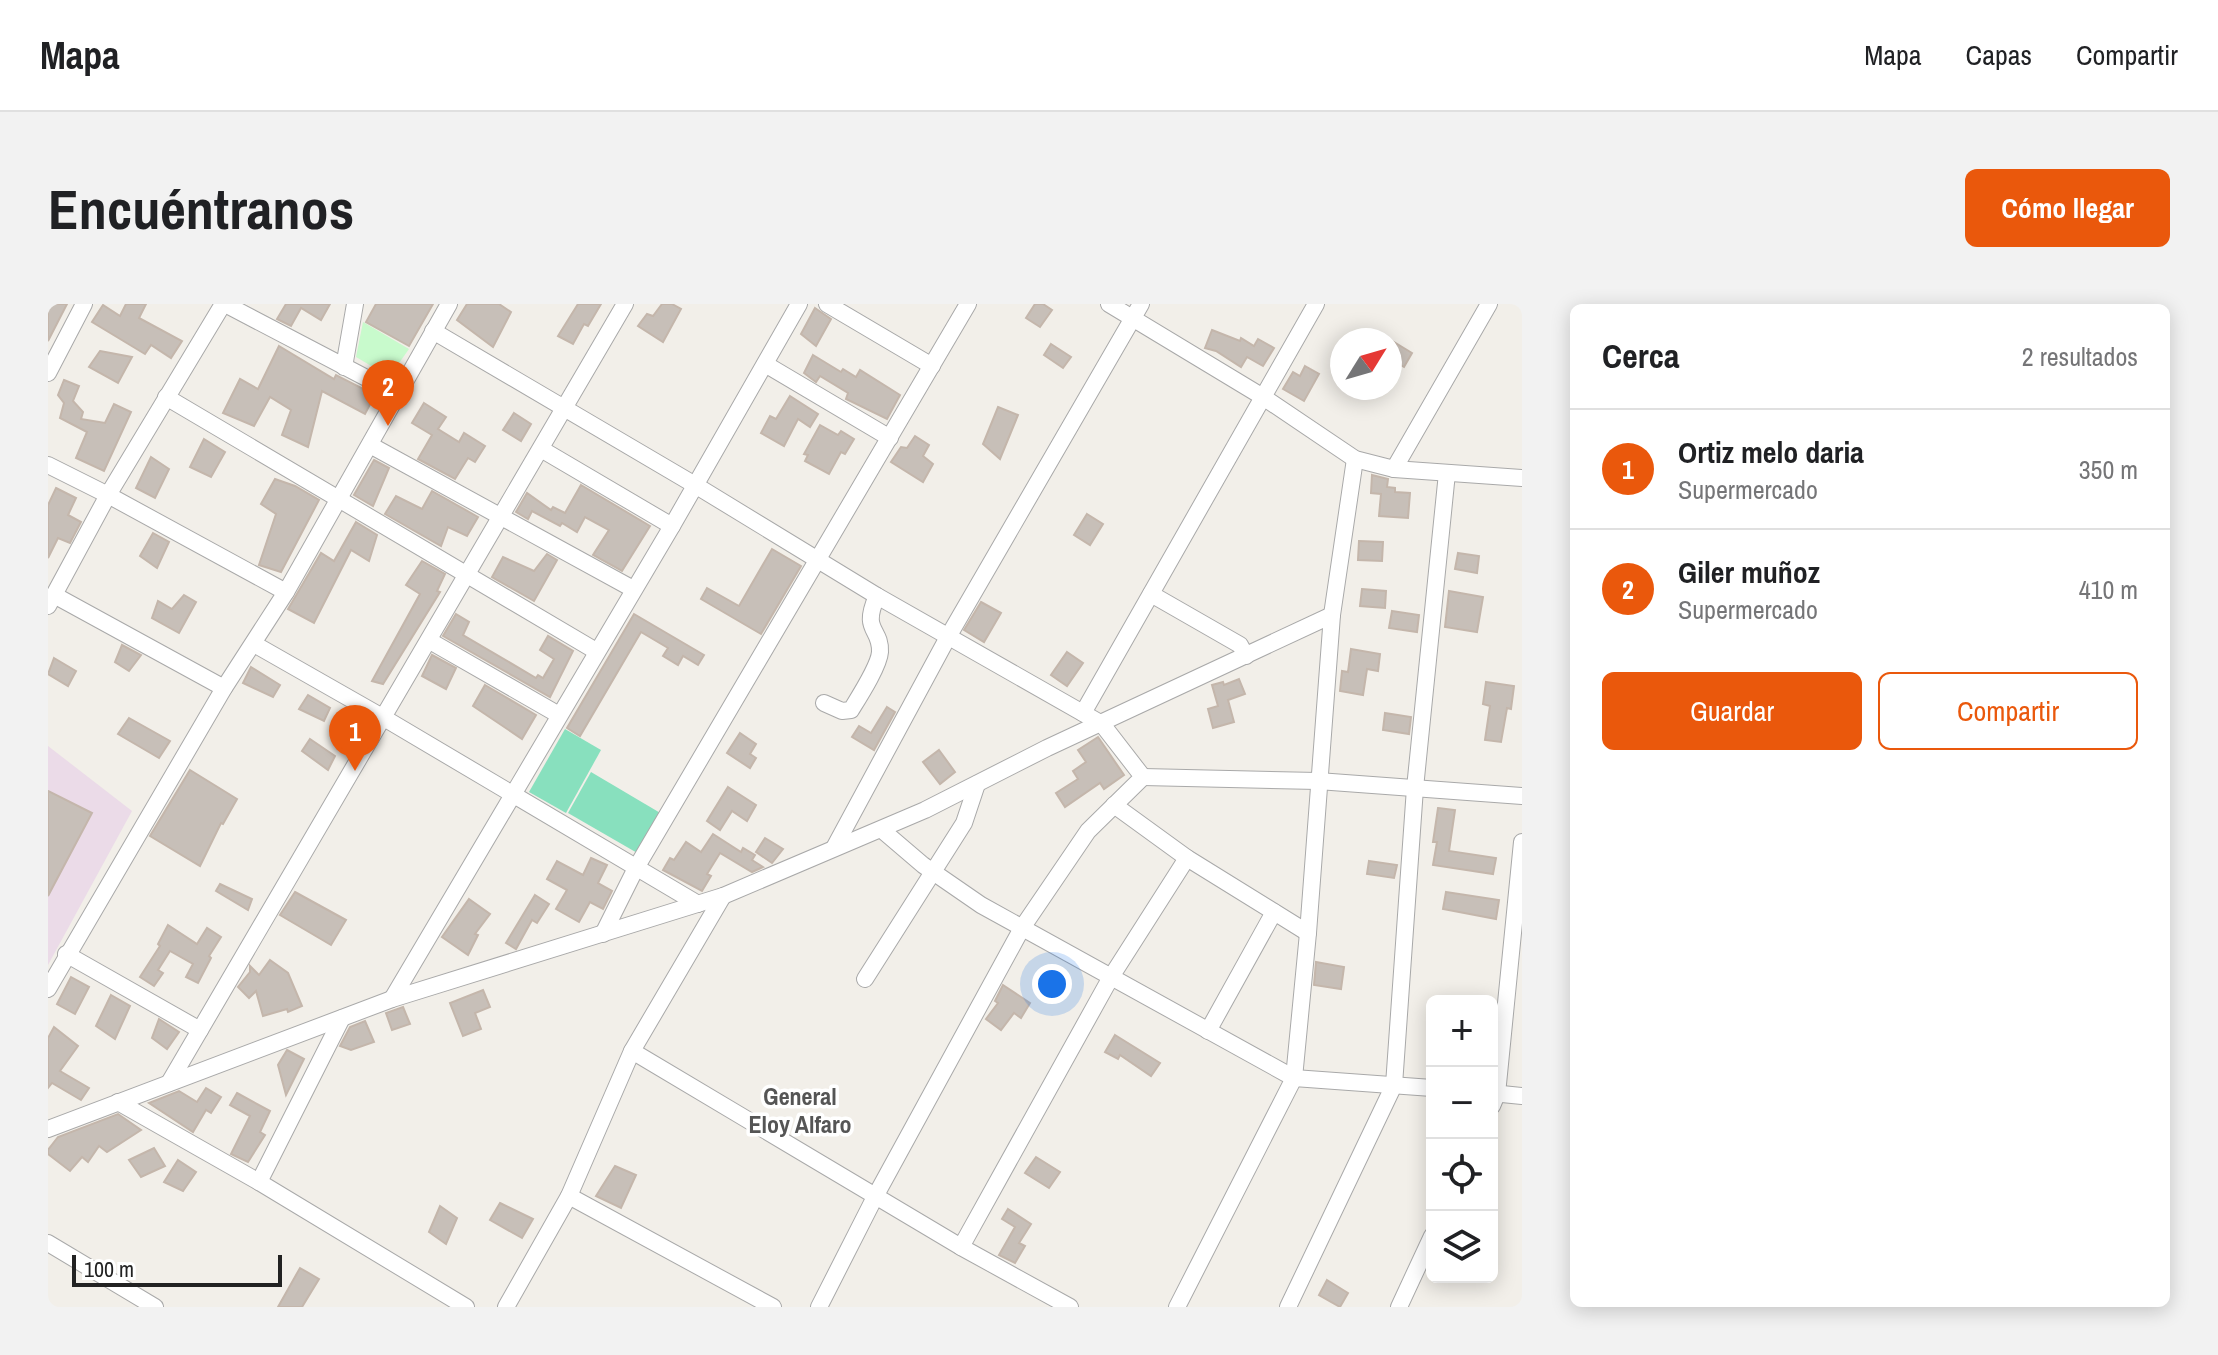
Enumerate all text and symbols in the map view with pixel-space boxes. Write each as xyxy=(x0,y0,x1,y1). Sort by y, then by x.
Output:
text: Mapa xyxy=(40,30,120,81)
text: Mapa xyxy=(1864,36,1922,74)
text: Capas xyxy=(1966,36,2032,74)
text: Compartir xyxy=(2076,36,2178,74)
button: Cómo llegar xyxy=(1965,169,2170,247)
text: Encuéntranos xyxy=(48,171,354,246)
north arrow xyxy=(1330,328,1402,400)
text: Cerca xyxy=(1602,333,1680,379)
text: 2 resultados xyxy=(2022,339,2138,374)
pin: 2 xyxy=(362,360,414,426)
text: Ortiz melo daria xyxy=(1678,432,1864,472)
text: 1 xyxy=(1622,452,1634,487)
text: 350 m xyxy=(2079,452,2138,487)
text: Supermercado xyxy=(1678,472,1818,507)
text: Giler muñoz xyxy=(1678,552,1820,592)
text: 2 xyxy=(1622,572,1634,607)
text: 410 m xyxy=(2079,572,2138,607)
text: Supermercado xyxy=(1678,592,1818,627)
button: Guardar xyxy=(1602,672,1862,750)
button: Compartir xyxy=(1878,672,2138,750)
pin: 1 xyxy=(329,705,381,771)
your location xyxy=(1032,964,1072,1004)
map controls xyxy=(1426,995,1498,1283)
button: + xyxy=(1426,995,1498,1067)
button: − xyxy=(1426,1067,1498,1139)
district label: General Eloy Alfaro xyxy=(748,1080,852,1140)
button: locate xyxy=(1426,1139,1498,1211)
button: layers xyxy=(1426,1211,1498,1283)
scale bar xyxy=(72,1251,282,1287)
text: 100 m xyxy=(84,1254,134,1284)

